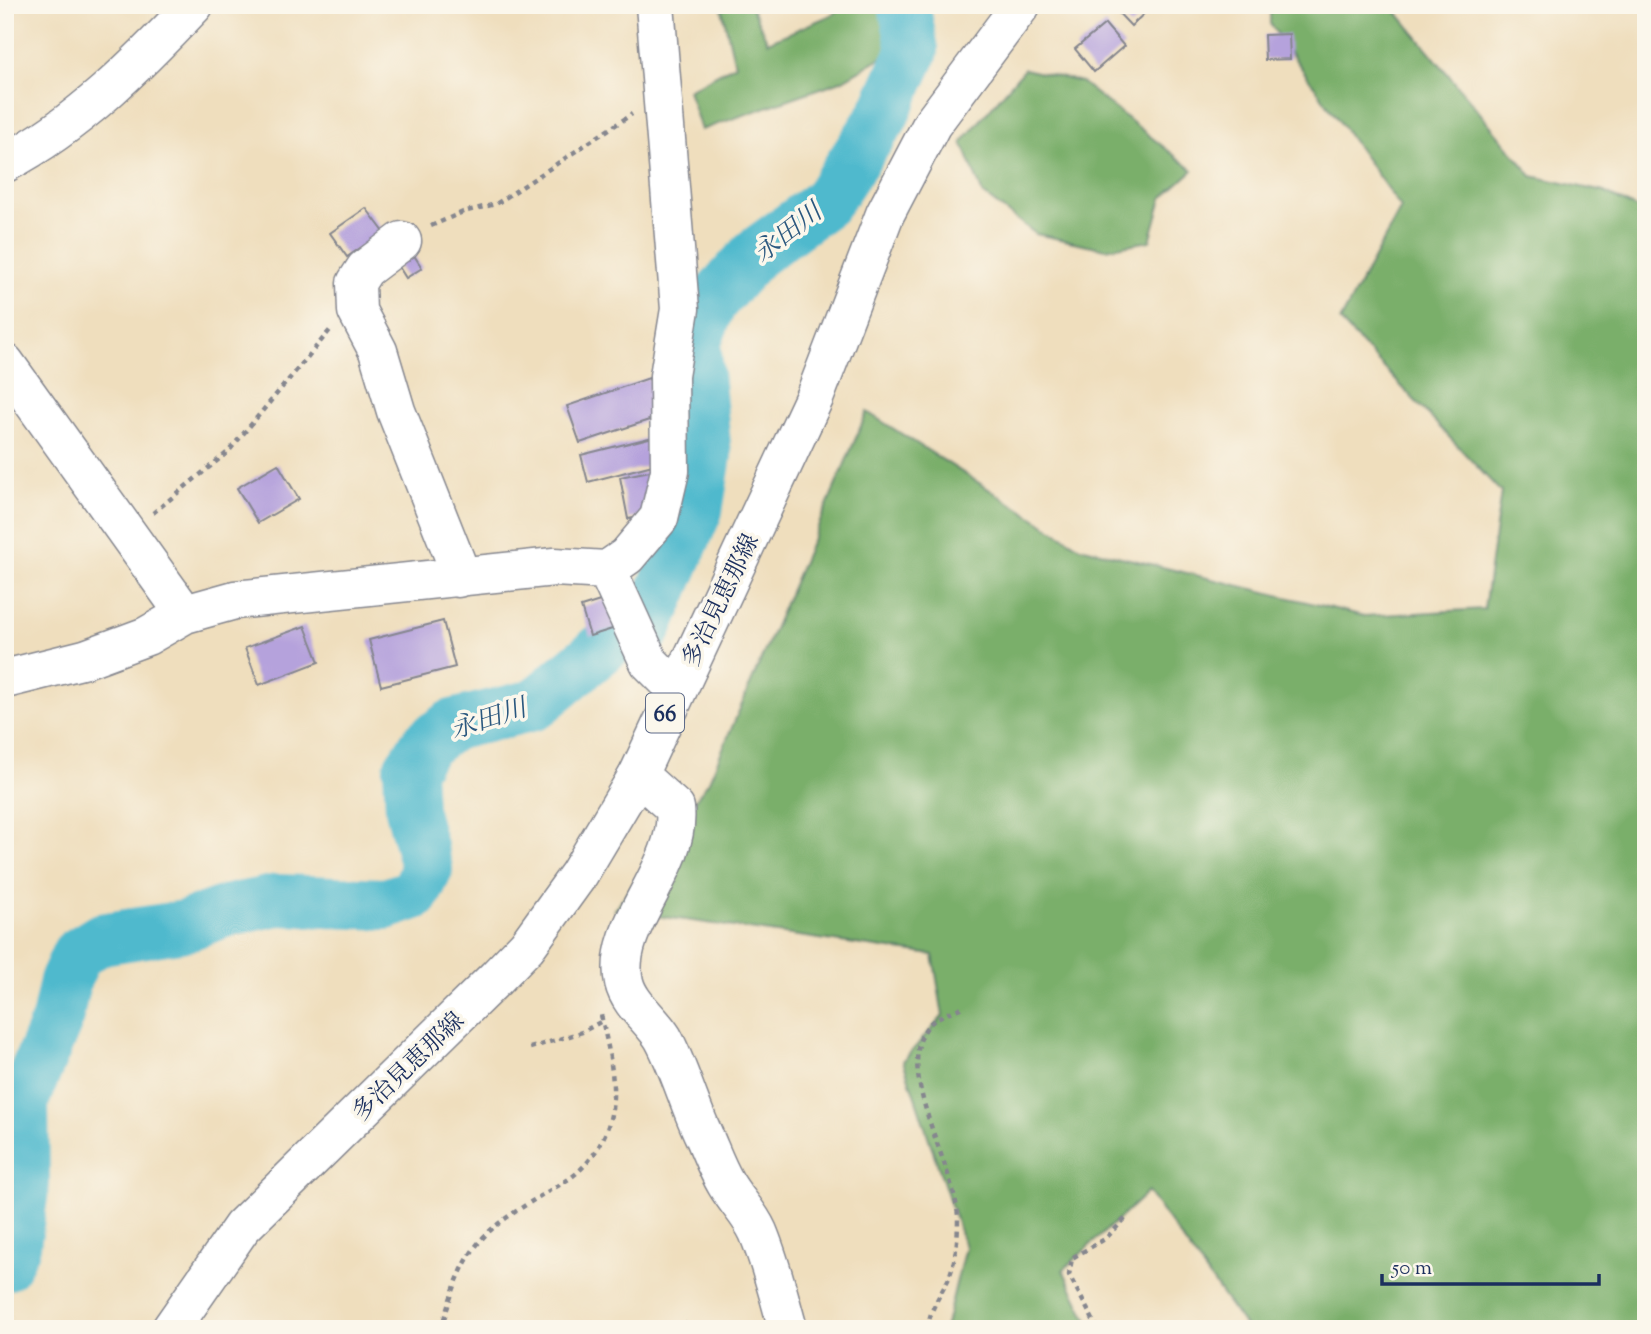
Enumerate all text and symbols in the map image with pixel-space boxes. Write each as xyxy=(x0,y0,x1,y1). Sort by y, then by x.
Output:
water label: 永田川 xyxy=(746,194,833,273)
street label: 多治見恵那線 xyxy=(675,529,769,673)
water label: 永田川 xyxy=(446,690,534,750)
road number: 66 xyxy=(646,694,684,733)
street label: 多治見恵那線 xyxy=(346,1005,473,1130)
scale bar xyxy=(1382,1243,1598,1287)
text: 50 m xyxy=(1391,1254,1432,1284)

